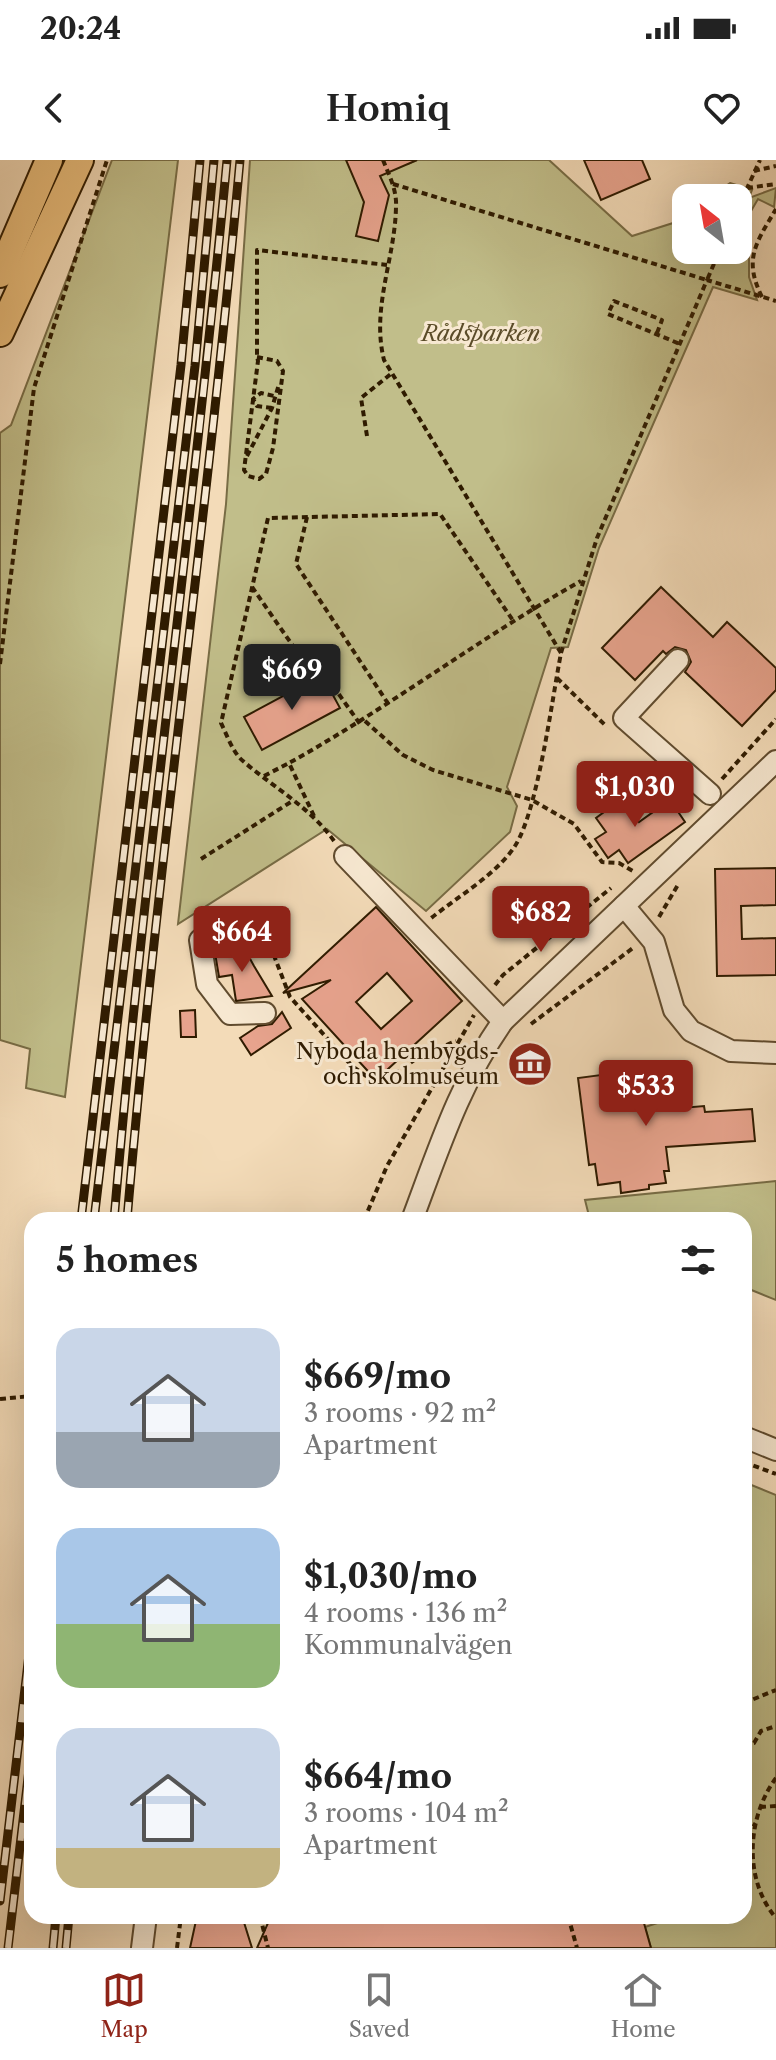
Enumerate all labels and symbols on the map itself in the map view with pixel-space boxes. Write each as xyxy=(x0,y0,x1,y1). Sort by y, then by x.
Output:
north arrow xyxy=(672,184,752,264)
park label: Rådsparken xyxy=(420,320,540,347)
pin: $669 xyxy=(245,644,339,712)
pin: $1,030 xyxy=(570,761,700,829)
pin: $682 xyxy=(494,886,588,954)
pin: $664 xyxy=(195,906,289,974)
place label: Nyboda hembygds- och skolmuseum xyxy=(296,1038,500,1090)
museum icon: Nyboda hembygds- och skolmuseum xyxy=(506,1040,554,1088)
pin: $533 xyxy=(599,1060,693,1128)

